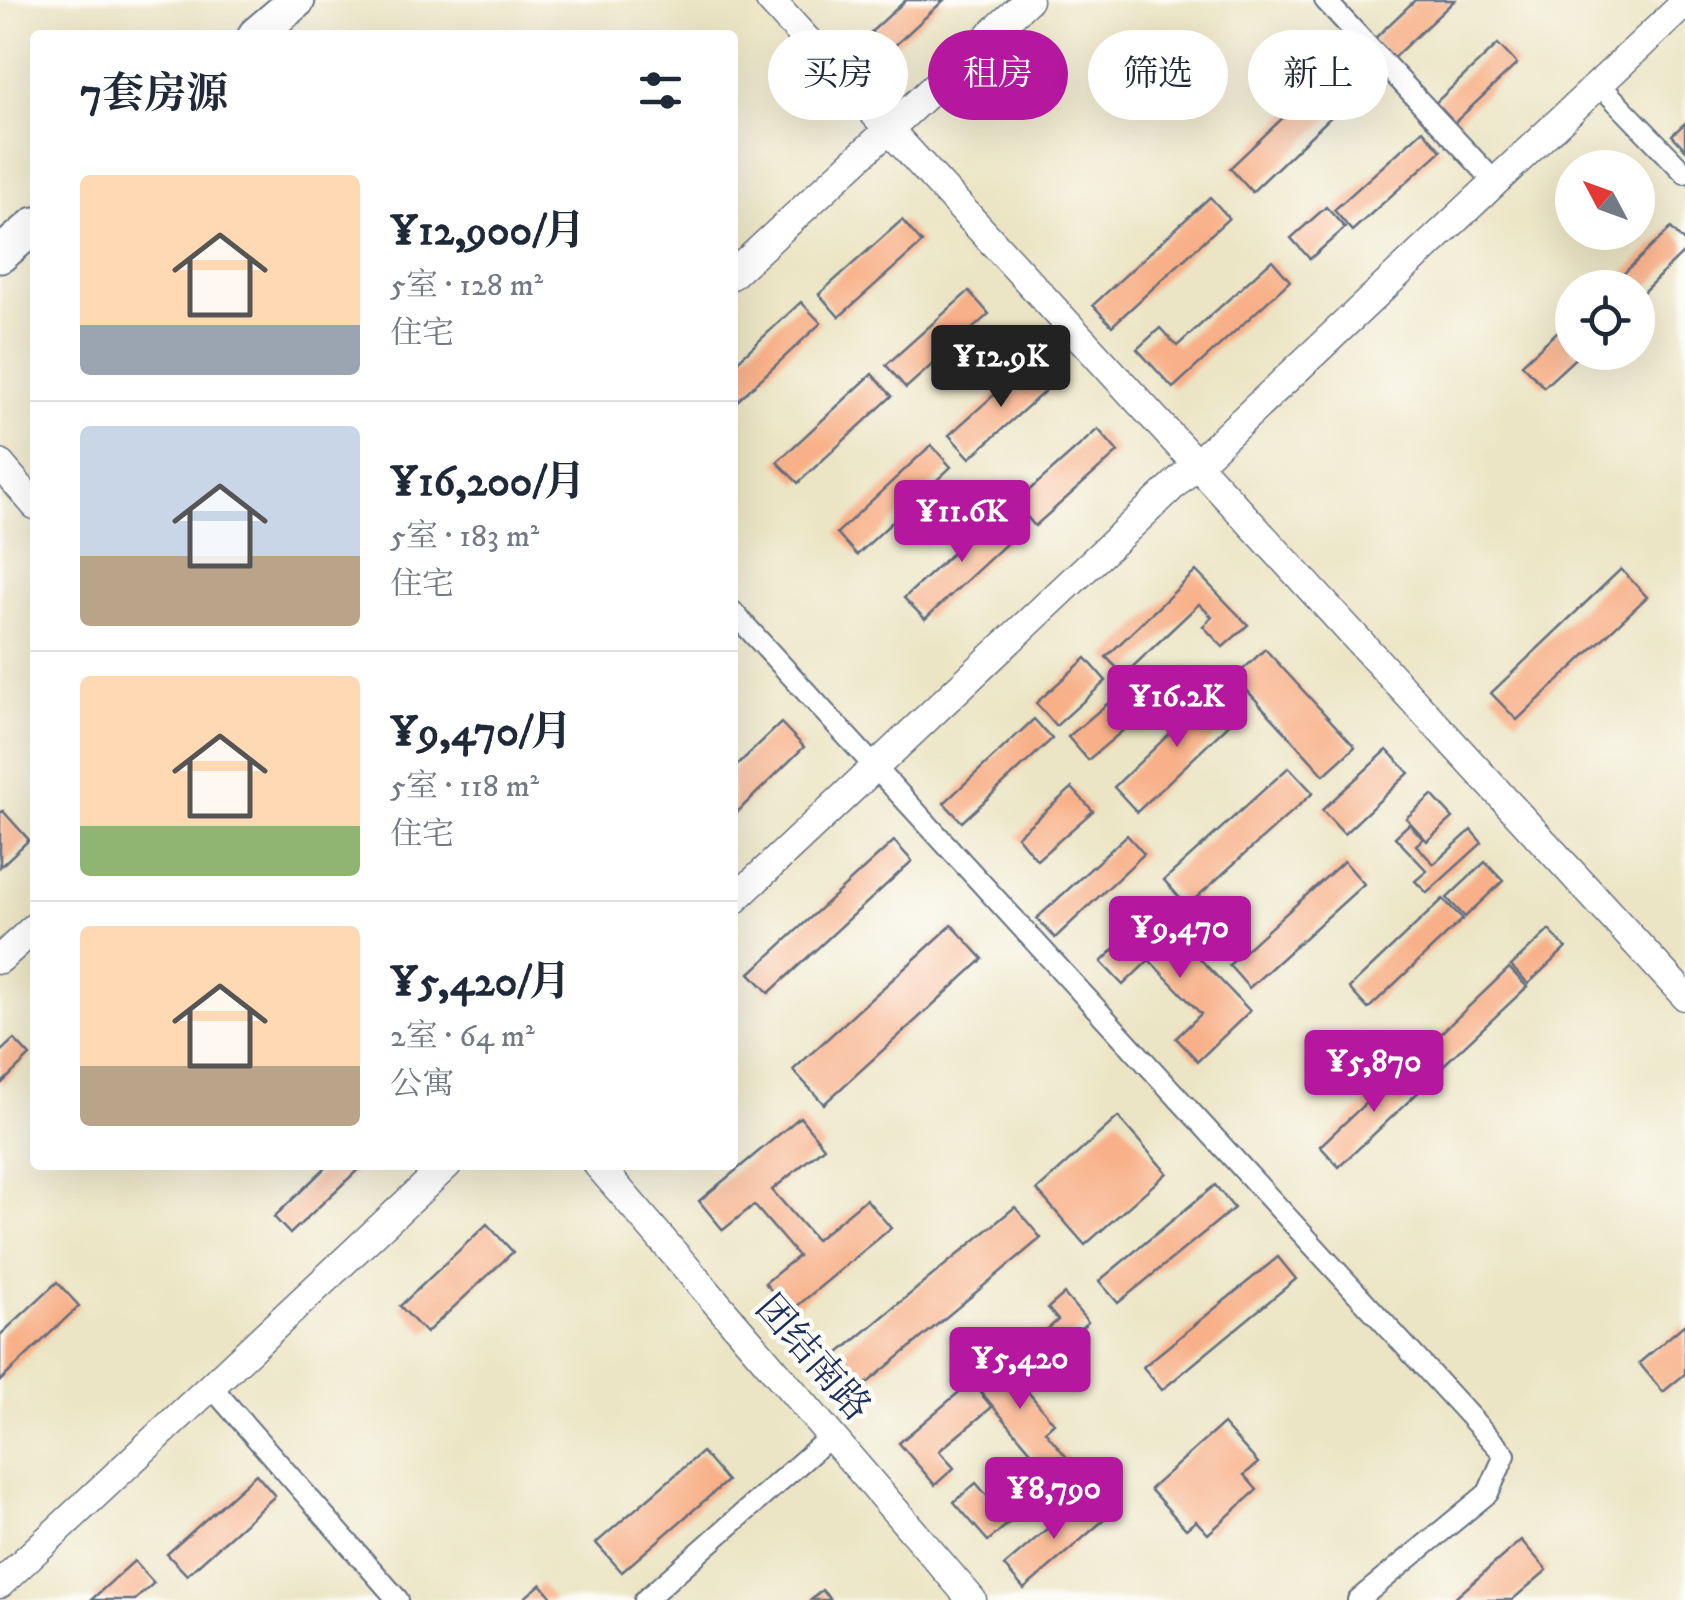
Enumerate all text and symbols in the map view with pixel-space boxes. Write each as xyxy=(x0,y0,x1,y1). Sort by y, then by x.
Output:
chip: 买房 xyxy=(768,30,908,120)
chip: 租房 xyxy=(928,30,1068,120)
chip: 筛选 xyxy=(1088,30,1228,120)
chip: 新上 xyxy=(1248,30,1388,120)
icon: filters xyxy=(633,63,688,118)
text: 7套房源 xyxy=(80,69,228,121)
north arrow xyxy=(1555,150,1655,250)
map controls xyxy=(1555,150,1655,370)
text: ¥12,900/月 xyxy=(390,206,586,258)
icon: home xyxy=(160,215,280,335)
text: 5室 · 128 m² xyxy=(390,266,543,306)
button: locate xyxy=(1555,270,1655,370)
text: 住宅 xyxy=(390,314,454,354)
pin: ¥12.9K xyxy=(920,325,1082,410)
text: ¥12.9K xyxy=(953,337,1049,377)
text: ¥16,200/月 xyxy=(390,457,586,509)
icon: home xyxy=(160,466,280,586)
pin: ¥11.6K xyxy=(881,480,1043,565)
text: ¥11.6K xyxy=(916,492,1008,532)
text: 5室 · 183 m² xyxy=(390,517,539,557)
text: 住宅 xyxy=(390,565,454,605)
pin: ¥16.2K xyxy=(1096,665,1258,750)
text: ¥16.2K xyxy=(1129,677,1225,717)
text: ¥9,470/月 xyxy=(390,707,572,759)
icon: home xyxy=(160,716,280,836)
text: 5室 · 118 m² xyxy=(390,767,539,807)
text: 住宅 xyxy=(390,815,454,855)
pin: ¥9,470 xyxy=(1099,896,1261,981)
text: ¥9,470 xyxy=(1131,908,1229,948)
text: ¥5,420/月 xyxy=(390,957,571,1009)
icon: home xyxy=(160,966,280,1086)
text: 2室 · 64 m² xyxy=(390,1017,535,1057)
pin: ¥5,870 xyxy=(1293,1030,1455,1115)
text: ¥5,870 xyxy=(1326,1042,1422,1082)
text: 公寓 xyxy=(390,1065,454,1105)
street label: 团结南路 xyxy=(745,1285,880,1431)
pin: ¥5,420 xyxy=(939,1327,1101,1412)
text: ¥5,420 xyxy=(972,1339,1069,1379)
pin: ¥8,790 xyxy=(973,1457,1135,1542)
text: ¥8,790 xyxy=(1007,1469,1101,1509)

